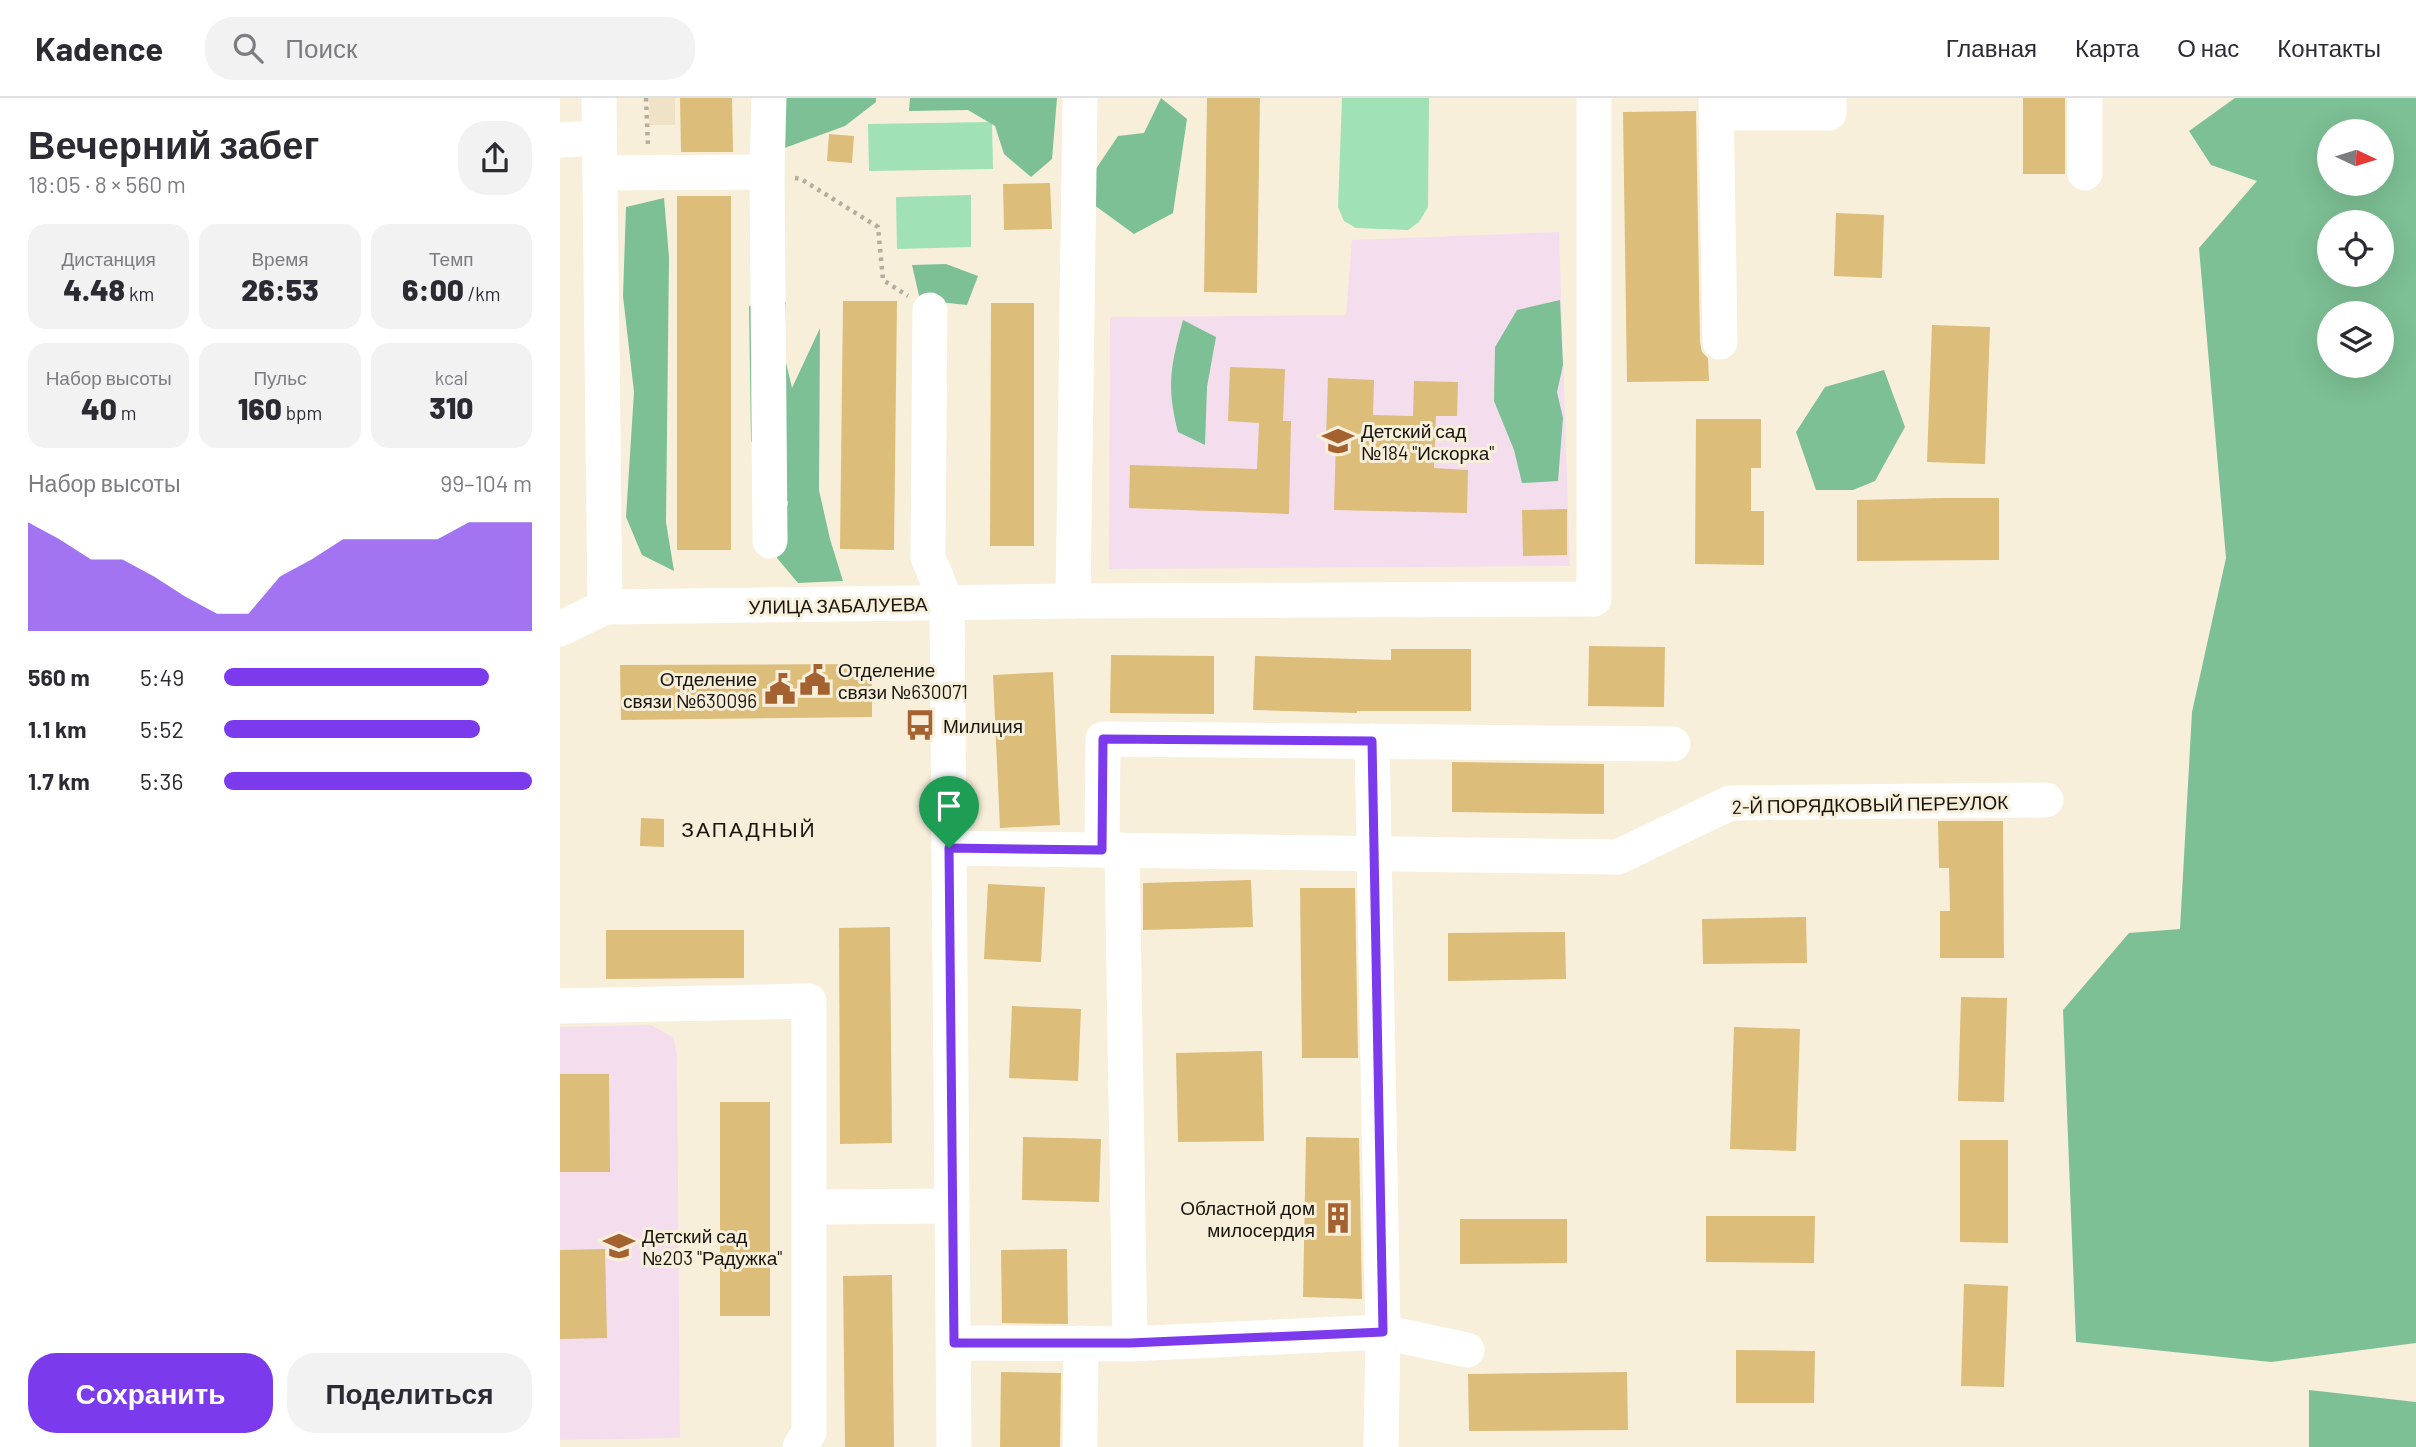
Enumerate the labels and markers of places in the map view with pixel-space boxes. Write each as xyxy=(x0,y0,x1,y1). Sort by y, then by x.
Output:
place label: Детский сад №184 "Искорка" xyxy=(1361,419,1494,464)
school or university icon: Детский сад №184 "Искорка" xyxy=(1321,424,1355,458)
place label: Отделение связи №630071 xyxy=(838,658,968,703)
public building icon: Отделение связи №630071 xyxy=(798,663,832,697)
place label: Отделение связи №630096 xyxy=(623,667,757,712)
public building icon: Отделение связи №630096 xyxy=(763,672,797,706)
bus stop icon: Милиция xyxy=(903,708,937,742)
place label: Милиция xyxy=(943,714,1023,737)
pin xyxy=(919,776,979,848)
place label: Областной дом милосердия xyxy=(1180,1196,1315,1241)
building icon: Областной дом милосердия xyxy=(1321,1201,1355,1235)
place label: Детский сад №203 "Радужка" xyxy=(642,1224,782,1269)
school or university icon: Детский сад №203 "Радужка" xyxy=(602,1229,636,1263)

